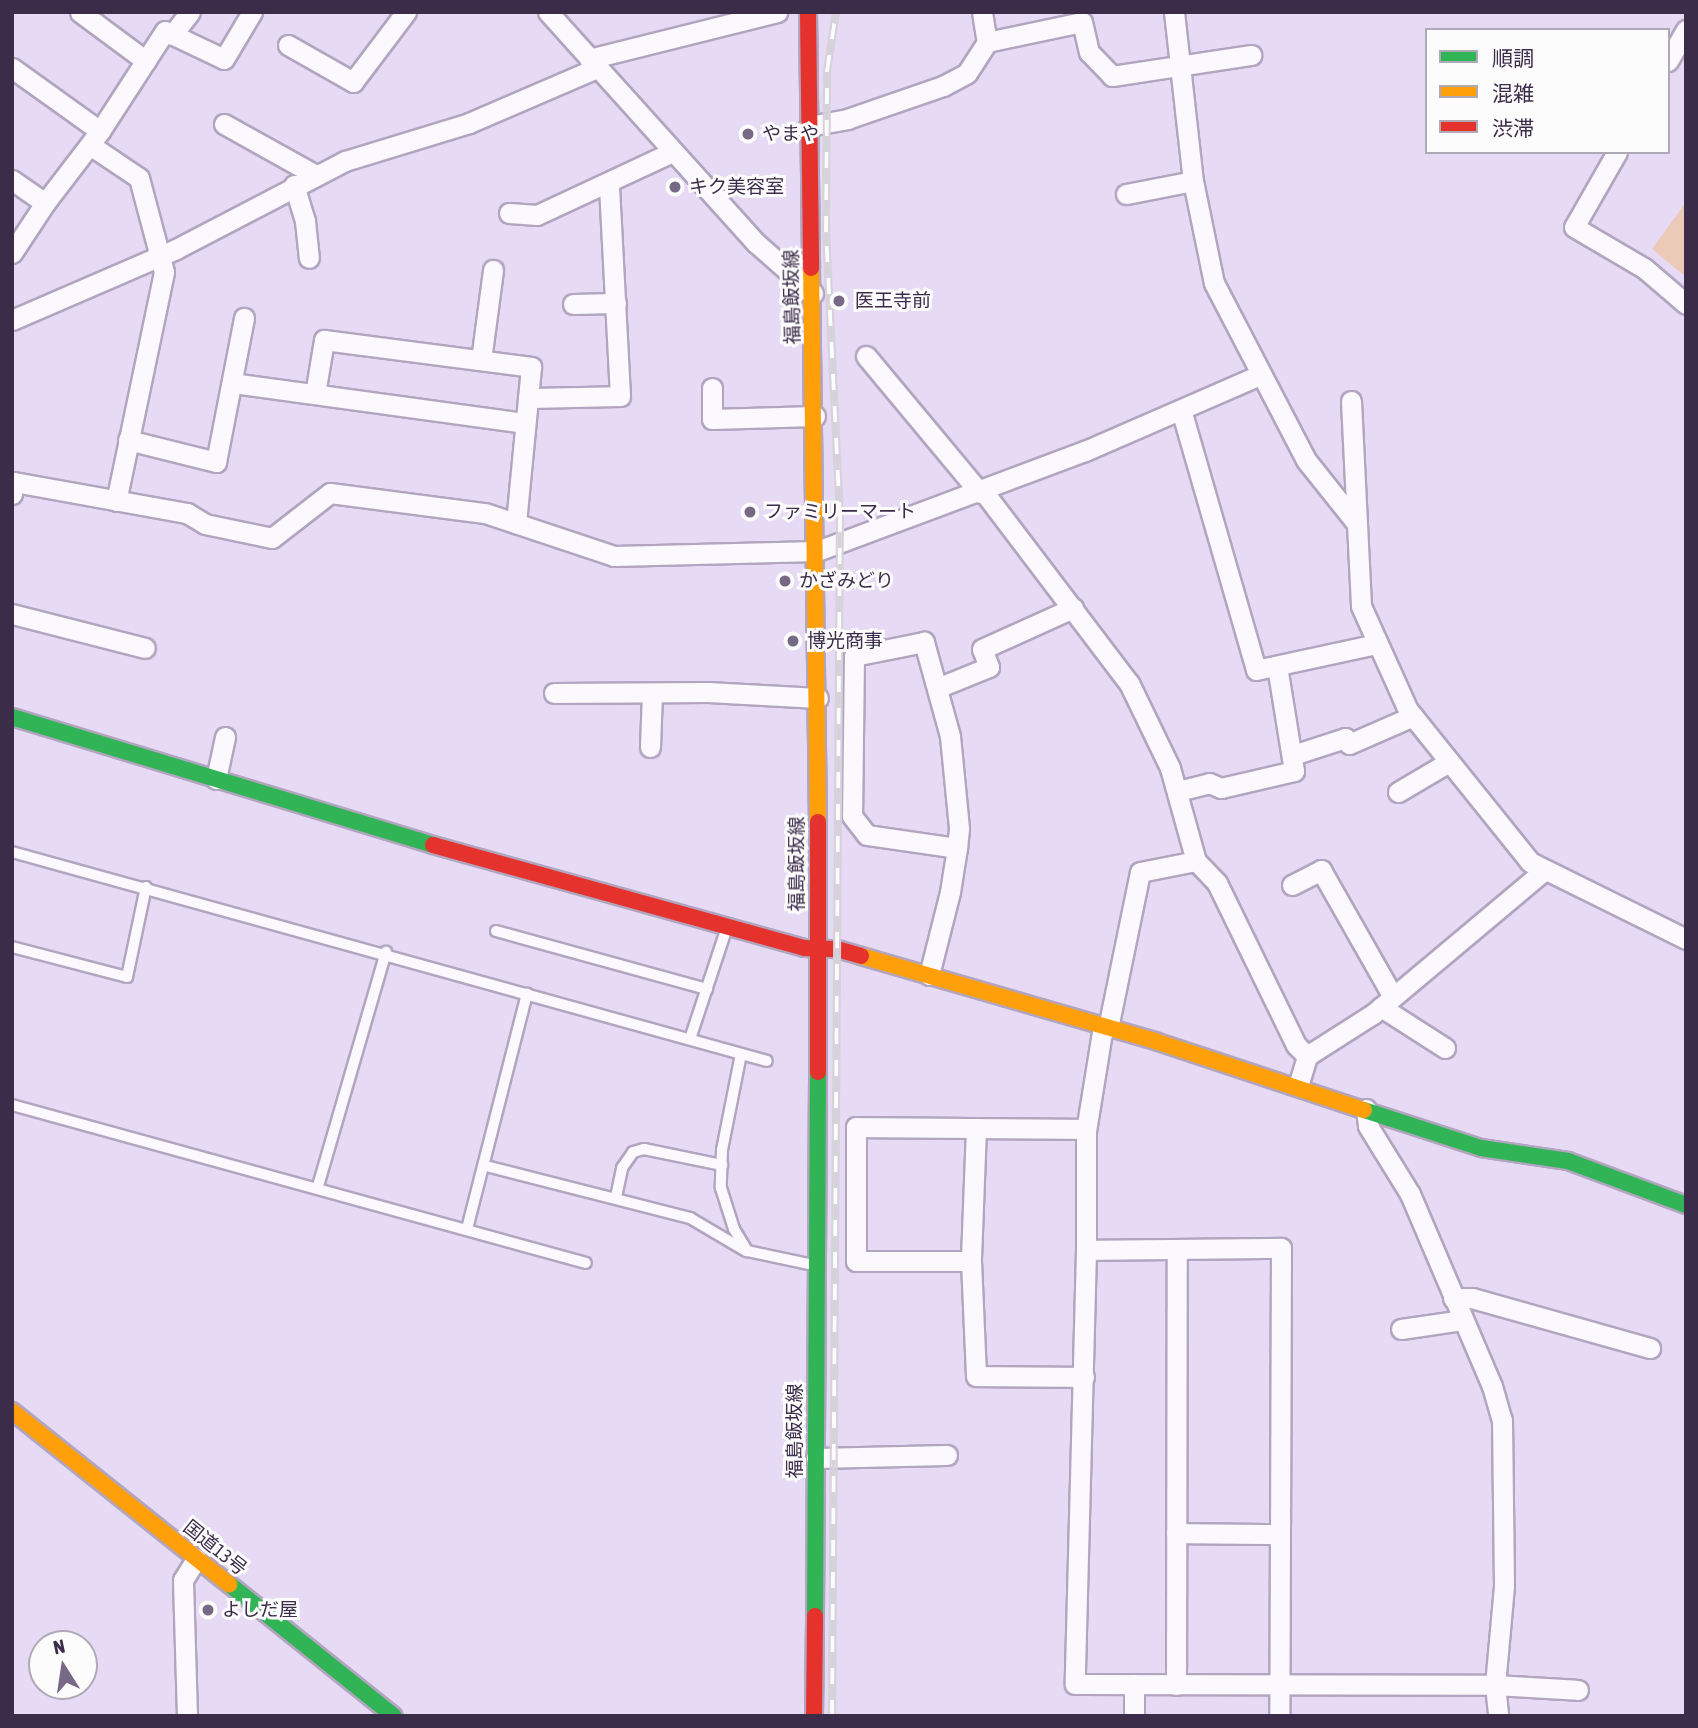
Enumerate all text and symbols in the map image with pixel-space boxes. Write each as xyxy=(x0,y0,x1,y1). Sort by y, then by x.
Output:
legend xyxy=(1425,28,1670,154)
text: 順調 xyxy=(1492,46,1534,70)
text: 混雑 xyxy=(1492,81,1534,105)
text: 渋滞 xyxy=(1492,116,1534,140)
place label: やまや xyxy=(762,123,819,145)
marker: やまや xyxy=(740,126,756,142)
place label: キク美容室 xyxy=(689,176,784,198)
marker: キク美容室 xyxy=(667,179,683,195)
street label: 福島飯坂線 xyxy=(780,249,804,345)
place label: 医王寺前 xyxy=(855,290,931,312)
marker: 医王寺前 xyxy=(829,291,849,311)
place label: ファミリーマート xyxy=(764,501,916,523)
marker: ファミリーマート xyxy=(742,504,758,520)
place label: かざみどり xyxy=(799,570,894,592)
marker: かざみどり xyxy=(777,573,793,589)
place label: 博光商事 xyxy=(807,630,883,652)
marker: 博光商事 xyxy=(785,633,801,649)
street label: 福島飯坂線 xyxy=(786,817,808,911)
street label: 福島飯坂線 xyxy=(784,1384,806,1478)
street label: 国道13号 xyxy=(179,1516,251,1580)
place label: よしだ屋 xyxy=(222,1599,298,1621)
marker: よしだ屋 xyxy=(200,1602,216,1618)
north arrow xyxy=(28,1630,98,1700)
text: N xyxy=(51,1634,67,1658)

